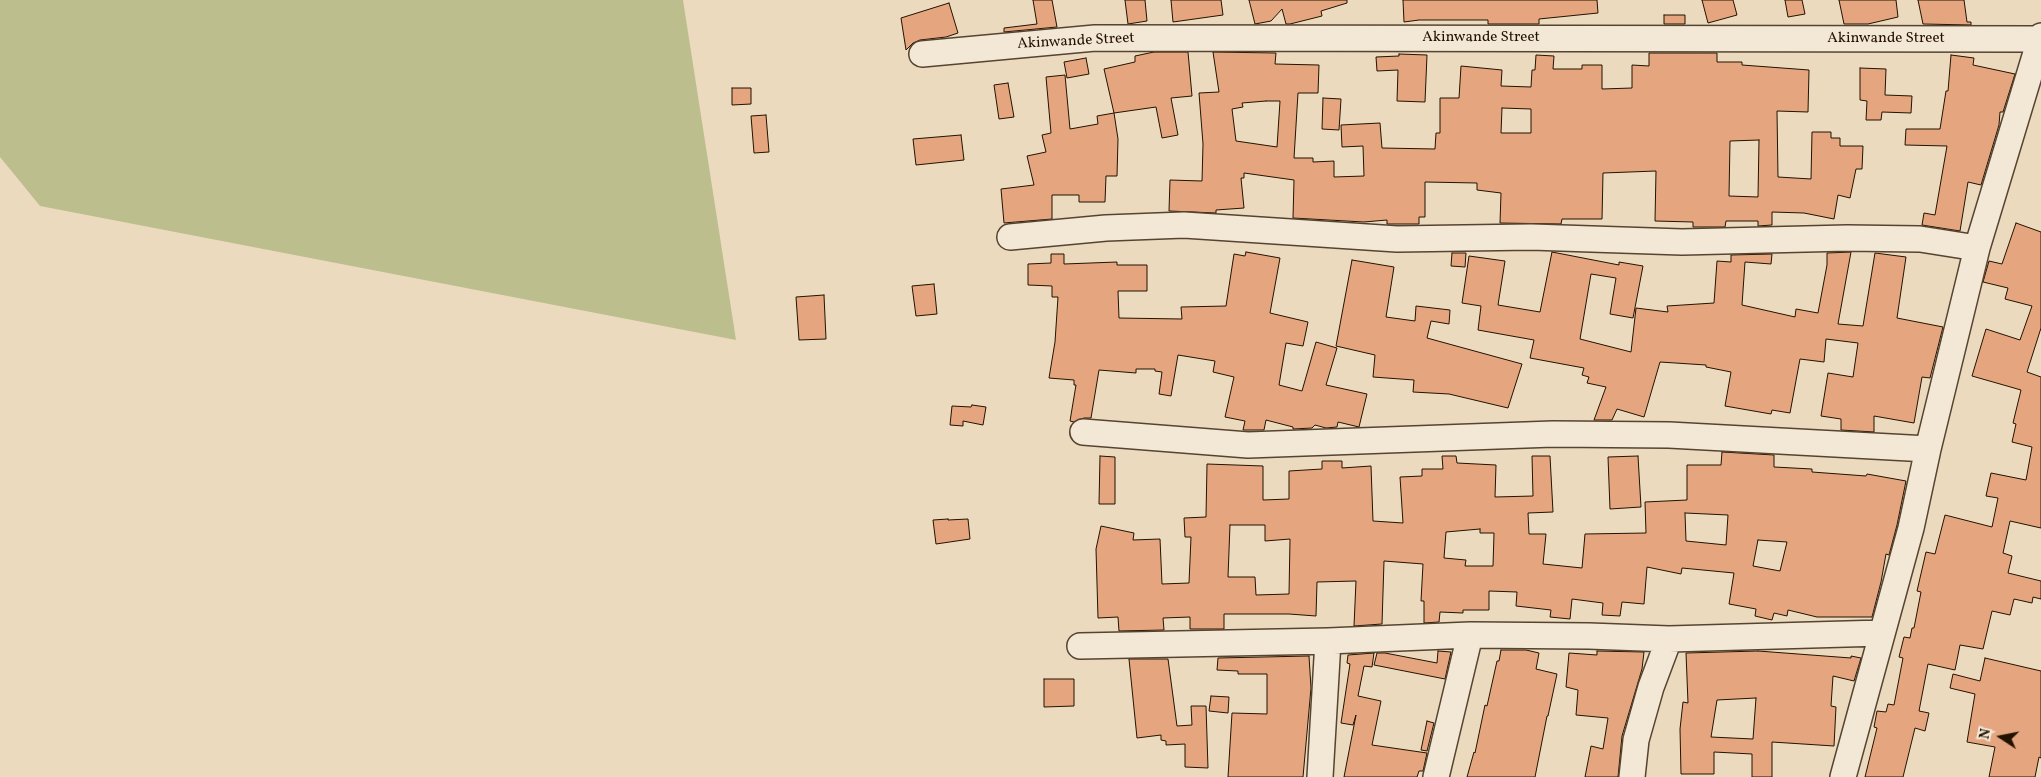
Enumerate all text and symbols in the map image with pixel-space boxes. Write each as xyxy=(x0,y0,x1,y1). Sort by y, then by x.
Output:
street label: Akinwande Street xyxy=(1422,29,1540,47)
street label: Akinwande Street xyxy=(1017,30,1135,54)
street label: Akinwande Street xyxy=(1827,30,1945,48)
north arrow xyxy=(1976,712,2026,762)
text: N xyxy=(1975,727,1996,741)

